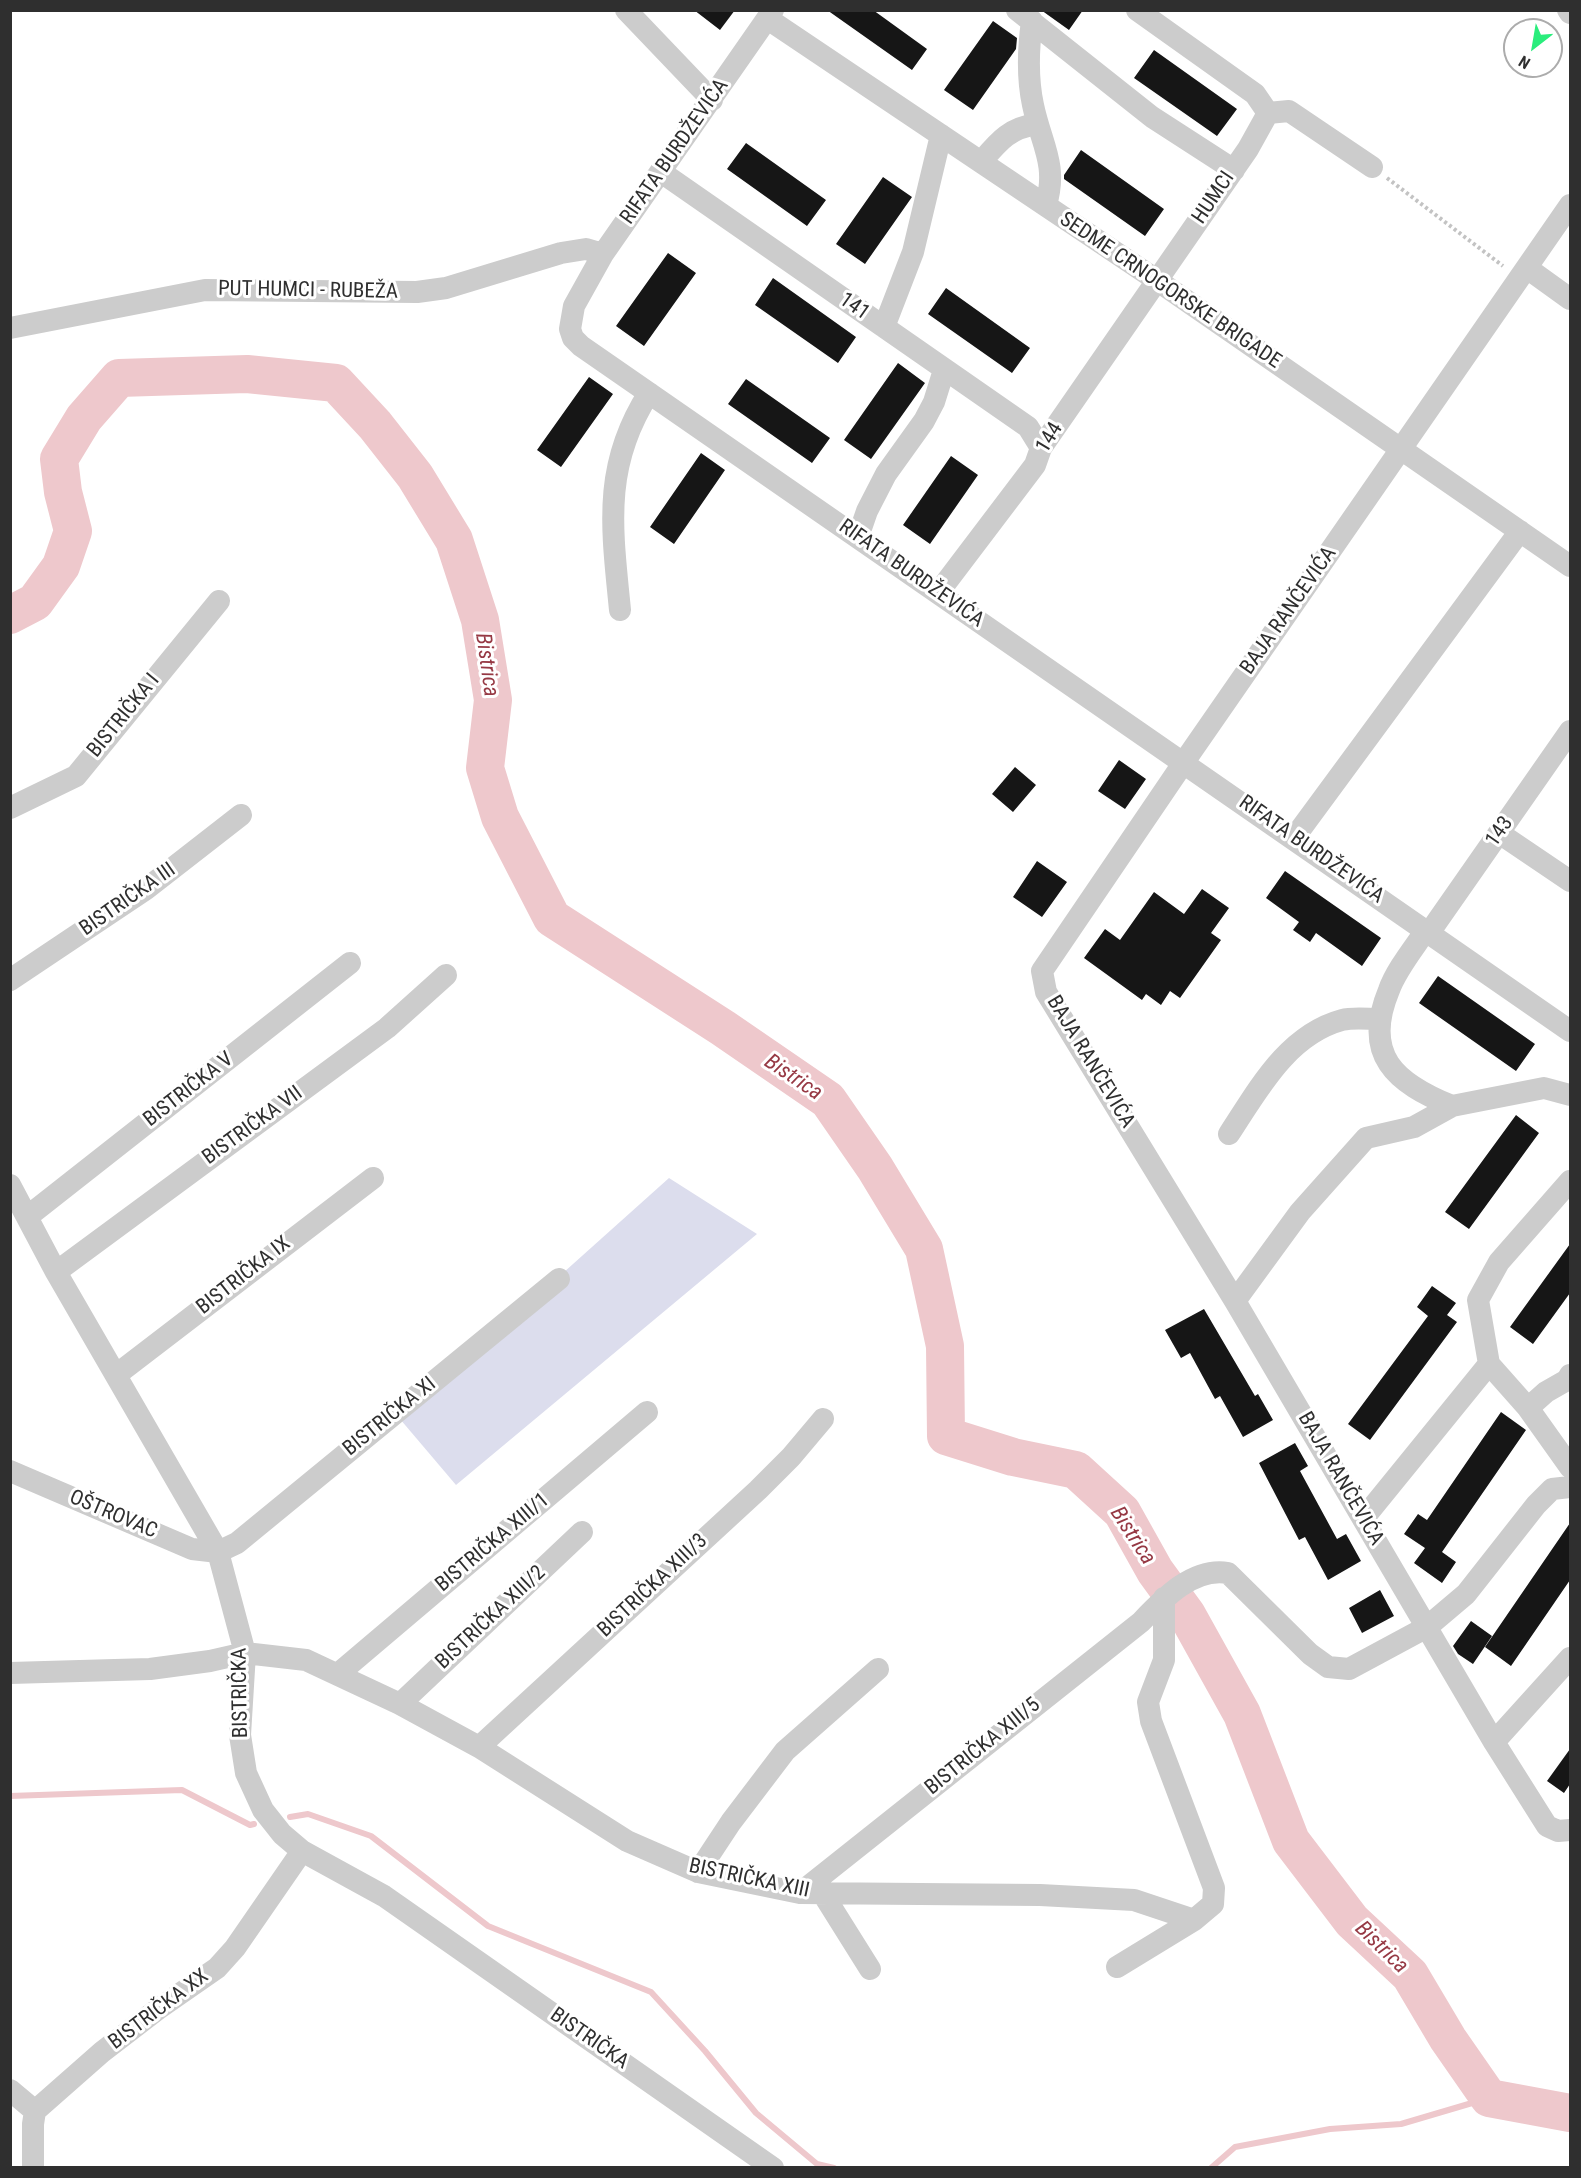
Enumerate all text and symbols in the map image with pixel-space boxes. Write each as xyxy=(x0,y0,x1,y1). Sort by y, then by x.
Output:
north arrow xyxy=(1503,18,1563,78)
text: N xyxy=(1515,51,1534,73)
street label: RIFATA BURDŽEVIĆA xyxy=(616,75,734,229)
street label: HUMCI xyxy=(1187,167,1241,229)
street label: SEDME CRNOGORSKE BRIGADE xyxy=(1054,207,1286,375)
street label: PUT HUMCI - RUBEŽA xyxy=(218,277,398,305)
street label: 141 xyxy=(834,288,874,326)
street label: 144 xyxy=(1031,418,1069,458)
street label: RIFATA BURDŽEVIĆA xyxy=(834,515,988,633)
street label: BAJA RANČEVIĆA xyxy=(1236,542,1342,680)
water label: Bistrica xyxy=(468,631,504,699)
street label: BISTRIČKA I xyxy=(83,669,165,763)
street label: RIFATA BURDŽEVIĆA xyxy=(1234,791,1388,909)
street label: 143 xyxy=(1481,812,1519,852)
street label: BISTRIČKA III xyxy=(75,858,181,942)
street label: BAJA RANČEVIĆA xyxy=(1041,991,1139,1133)
street label: BISTRIČKA V xyxy=(139,1047,239,1133)
water label: Bistrica xyxy=(759,1049,827,1107)
street label: BISTRIČKA VII xyxy=(198,1081,308,1171)
street label: BISTRIČKA IX xyxy=(192,1232,296,1320)
street label: BISTRIČKA XI xyxy=(339,1372,441,1462)
street label: BAJA RANČEVIĆA xyxy=(1292,1408,1388,1550)
street label: OŠTROVAC xyxy=(65,1485,161,1545)
street label: BISTRIČKA XIII/1 xyxy=(431,1488,555,1598)
water label: Bistrica xyxy=(1103,1502,1161,1570)
street label: BISTRIČKA XIII/3 xyxy=(593,1529,713,1643)
street label: BISTRIČKA XIII/2 xyxy=(431,1561,551,1675)
street label: BISTRIČKA xyxy=(228,1648,254,1738)
street label: BISTRIČKA XIII/5 xyxy=(920,1693,1046,1801)
street label: BISTRIČKA XIII xyxy=(686,1854,812,1904)
water label: Bistrica xyxy=(1349,1916,1413,1980)
street label: BISTRIČKA XX xyxy=(104,1964,214,2056)
street label: BISTRIČKA xyxy=(545,2003,633,2075)

